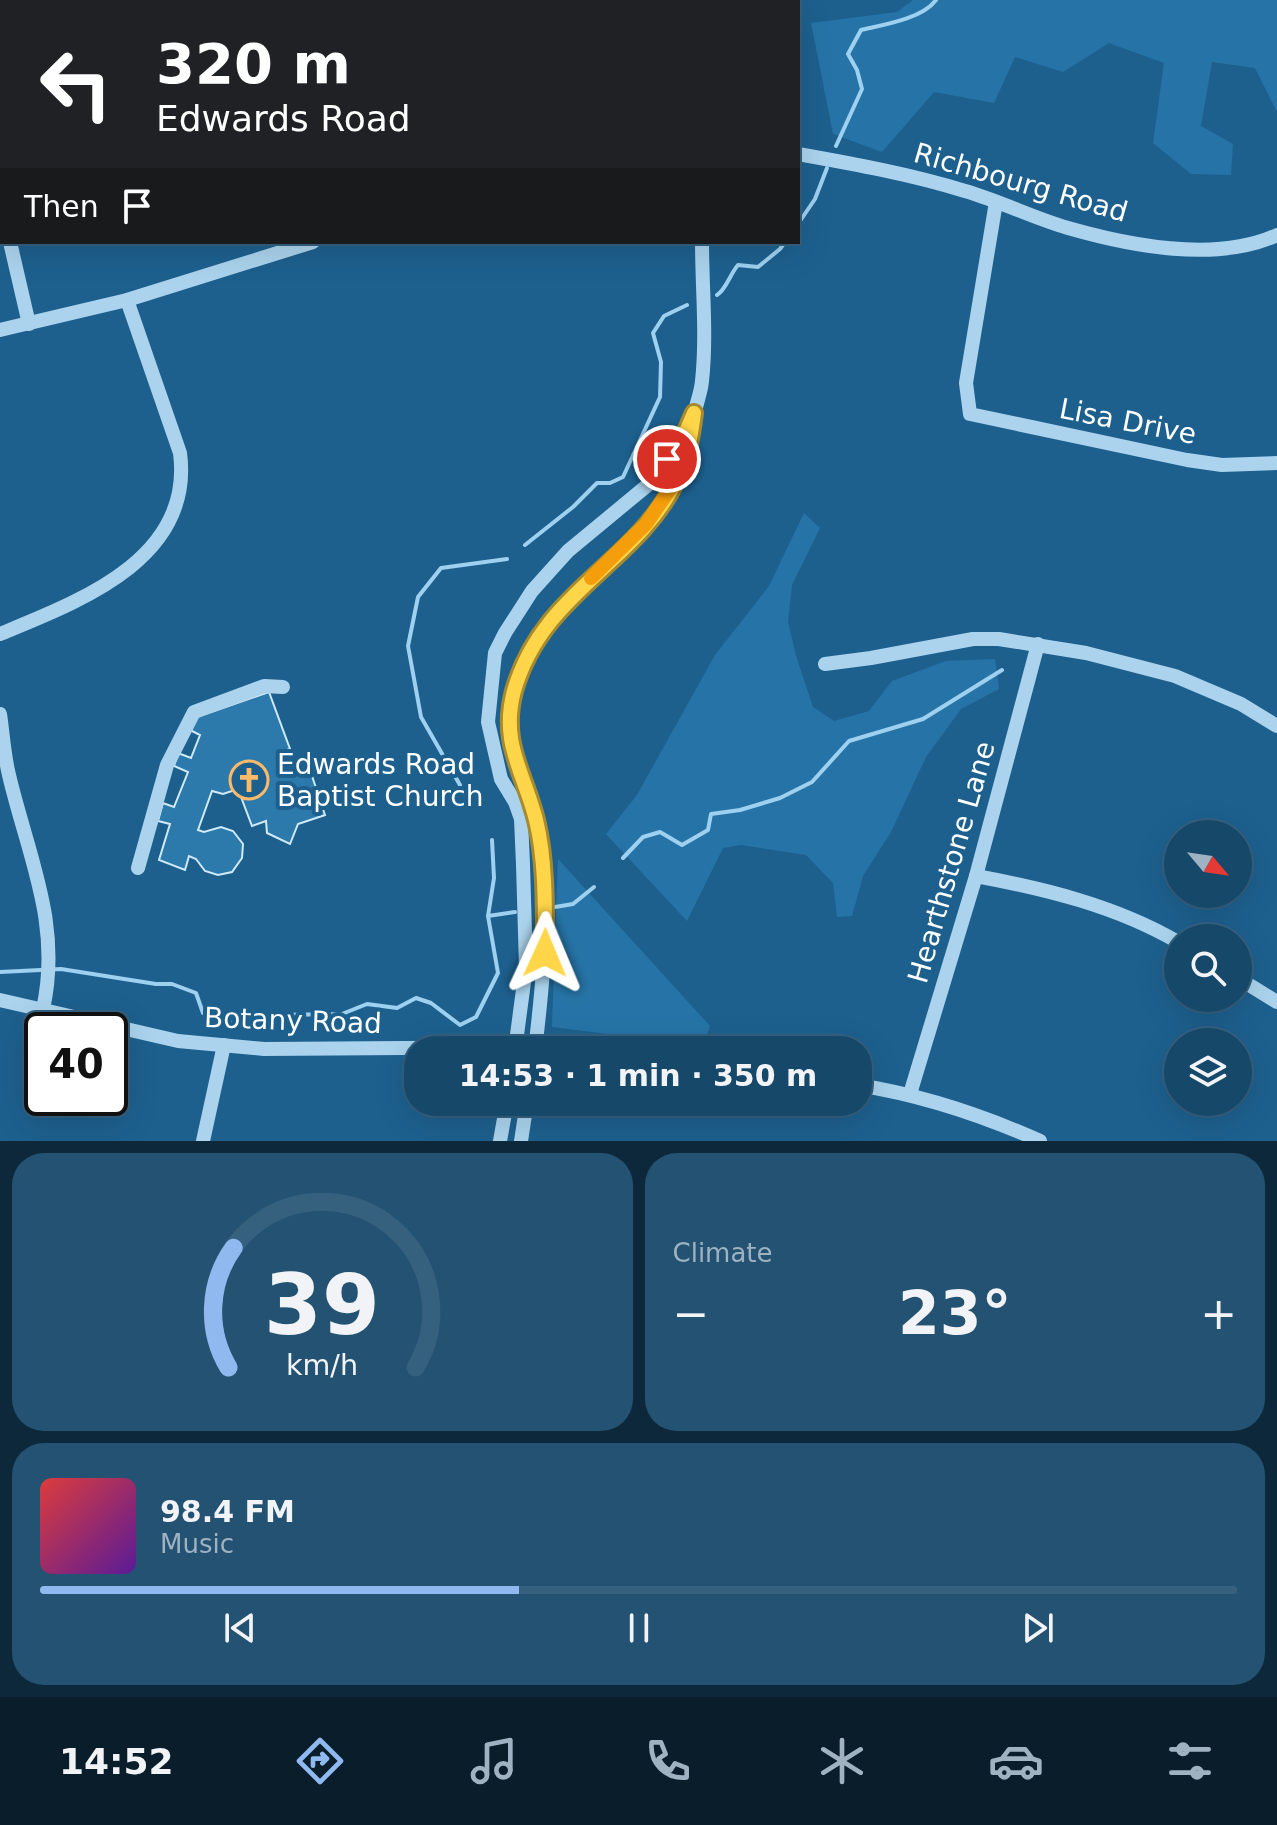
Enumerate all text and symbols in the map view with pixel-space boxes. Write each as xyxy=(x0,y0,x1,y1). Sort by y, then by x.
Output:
text: 320 m xyxy=(156,31,351,96)
icon: left xyxy=(24,32,128,136)
text: Edwards Road xyxy=(156,98,411,139)
street label: Richbourg Road xyxy=(910,136,1132,229)
icon: arrive xyxy=(115,184,159,228)
text: Then xyxy=(24,189,99,224)
street label: Lisa Drive xyxy=(1057,392,1199,451)
pin xyxy=(633,425,701,493)
icon: arrive xyxy=(645,437,689,481)
street label: Hearthstone Lane xyxy=(901,737,1002,987)
place label: Edwards Road Baptist Church xyxy=(277,748,483,813)
church icon: Edwards Road Baptist Church xyxy=(228,759,270,801)
north arrow xyxy=(1164,820,1252,908)
map controls xyxy=(1164,820,1252,1116)
position arrow xyxy=(503,911,587,995)
button: search xyxy=(1164,924,1252,1012)
street label: Botany Road xyxy=(203,1001,382,1040)
speed limit sign: 40 xyxy=(24,1012,128,1116)
button: layers xyxy=(1164,1028,1252,1116)
text: 14:53 · 1 min · 350 m xyxy=(459,1058,817,1093)
text: Climate xyxy=(673,1238,773,1268)
text: 39 xyxy=(264,1257,380,1354)
text: 23° xyxy=(898,1278,1012,1348)
text: − xyxy=(673,1288,709,1339)
text: + xyxy=(1200,1288,1237,1339)
text: km/h xyxy=(286,1348,358,1382)
text: 98.4 FM xyxy=(160,1494,295,1529)
text: Music xyxy=(160,1529,234,1559)
icon: previous xyxy=(218,1606,262,1650)
icon: pause xyxy=(617,1606,661,1650)
icon: next xyxy=(1016,1606,1060,1650)
icon: directions xyxy=(292,1733,348,1789)
icon: music xyxy=(466,1733,522,1789)
icon: phone xyxy=(640,1733,696,1789)
icon: climate xyxy=(814,1733,870,1789)
icon: car xyxy=(988,1733,1044,1789)
icon: filters xyxy=(1162,1733,1218,1789)
text: 14:52 xyxy=(59,1741,174,1782)

